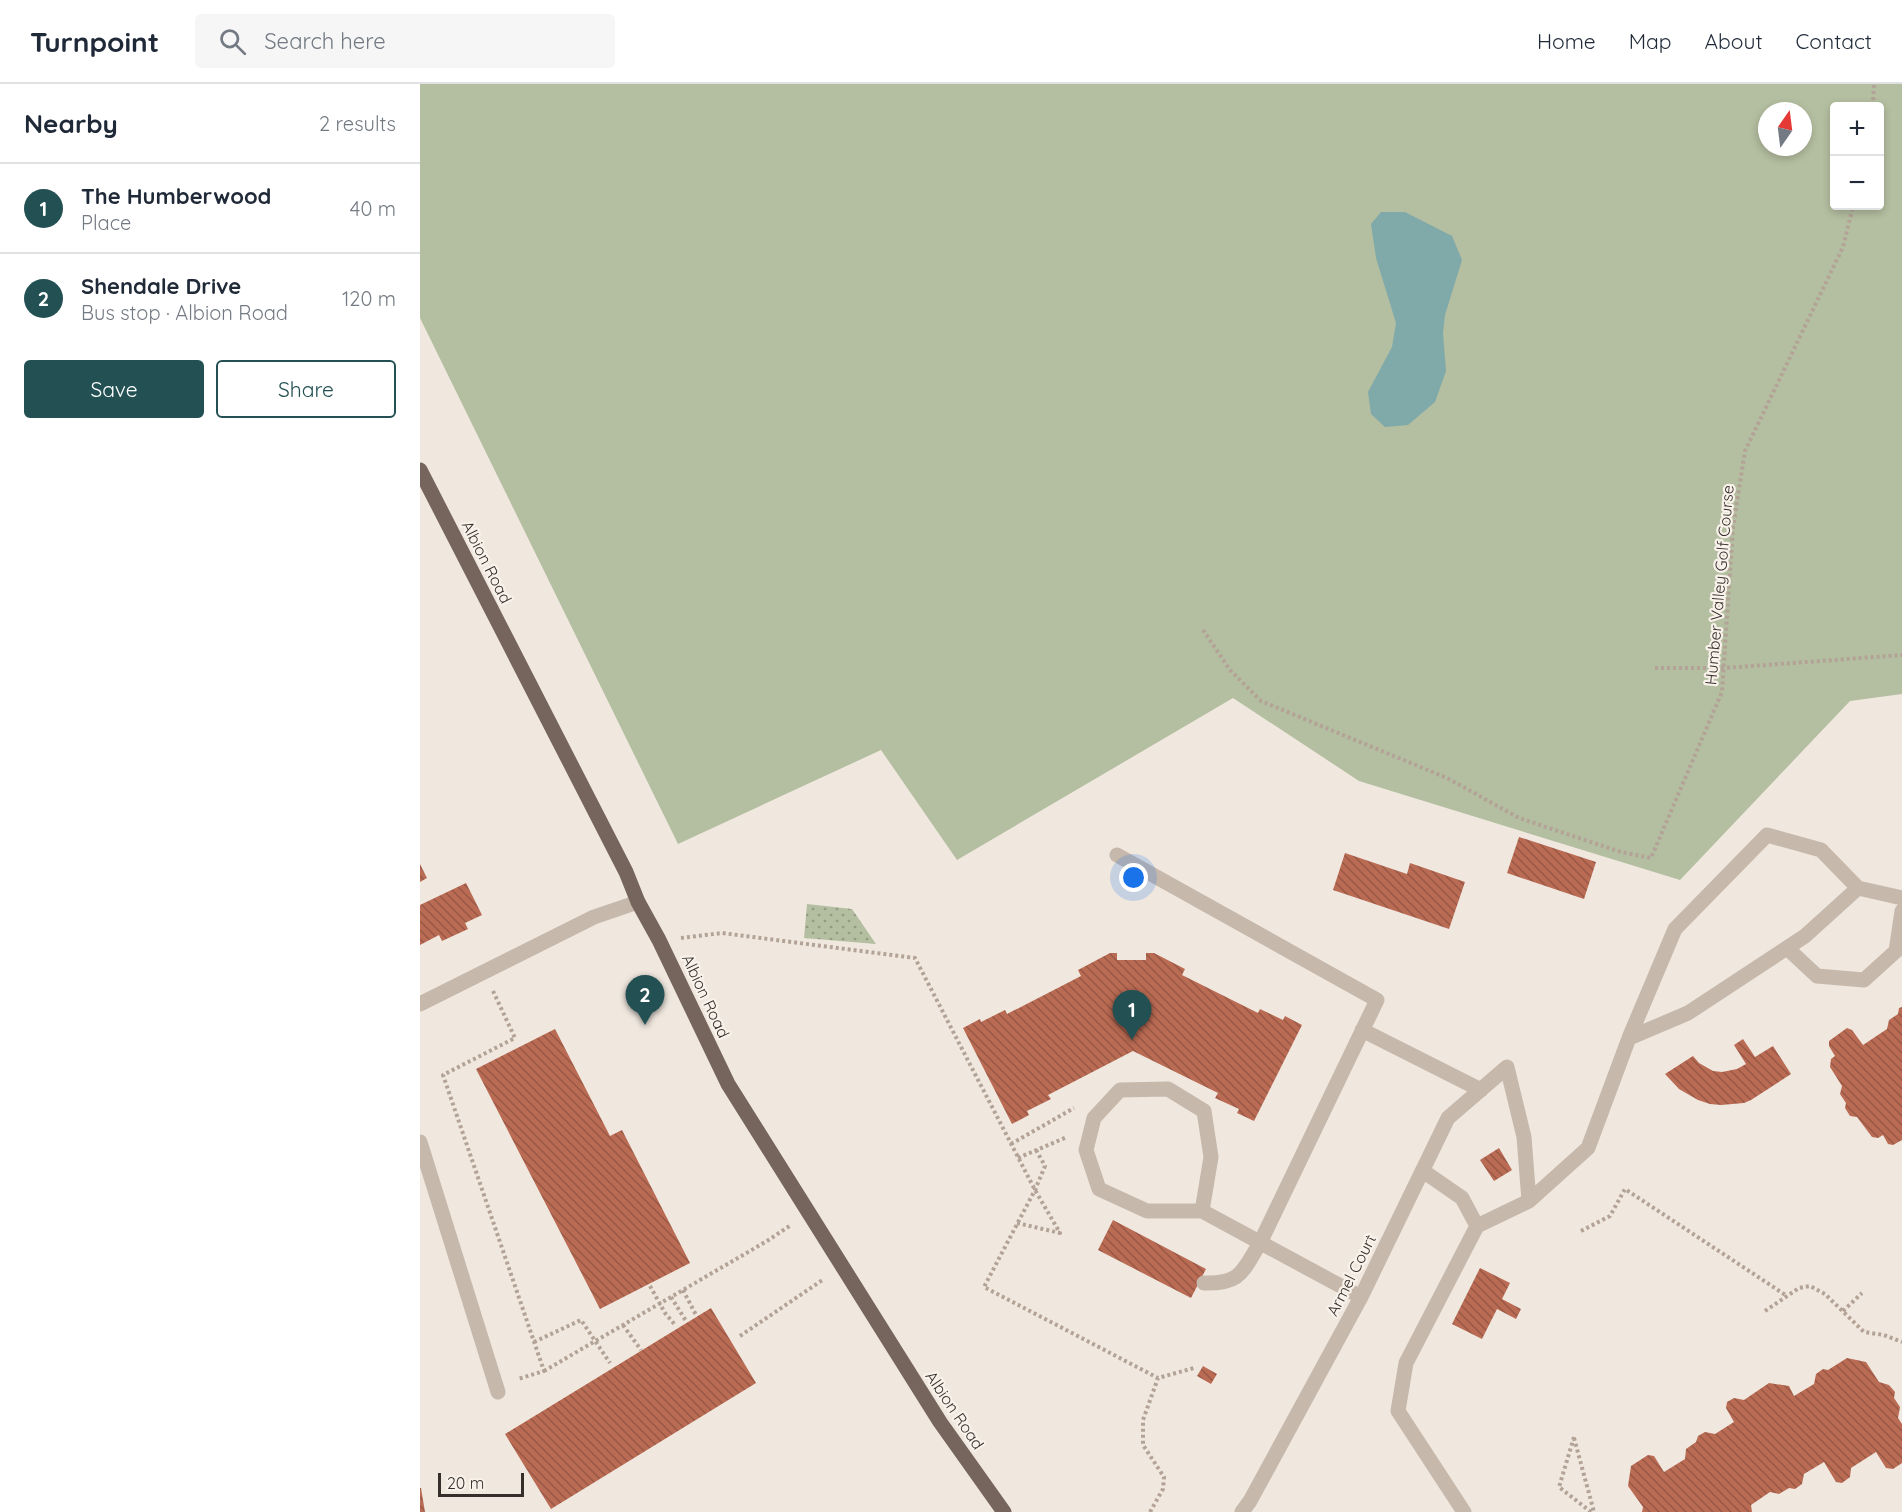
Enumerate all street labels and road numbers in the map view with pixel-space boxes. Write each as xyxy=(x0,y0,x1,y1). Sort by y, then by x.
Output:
street label: Humber Valley Golf Course xyxy=(1700,484,1738,686)
street label: Albion Road xyxy=(458,517,516,607)
street label: Albion Road xyxy=(678,951,734,1041)
street label: Armel Court xyxy=(1322,1231,1380,1319)
street label: Albion Road xyxy=(922,1367,988,1453)

